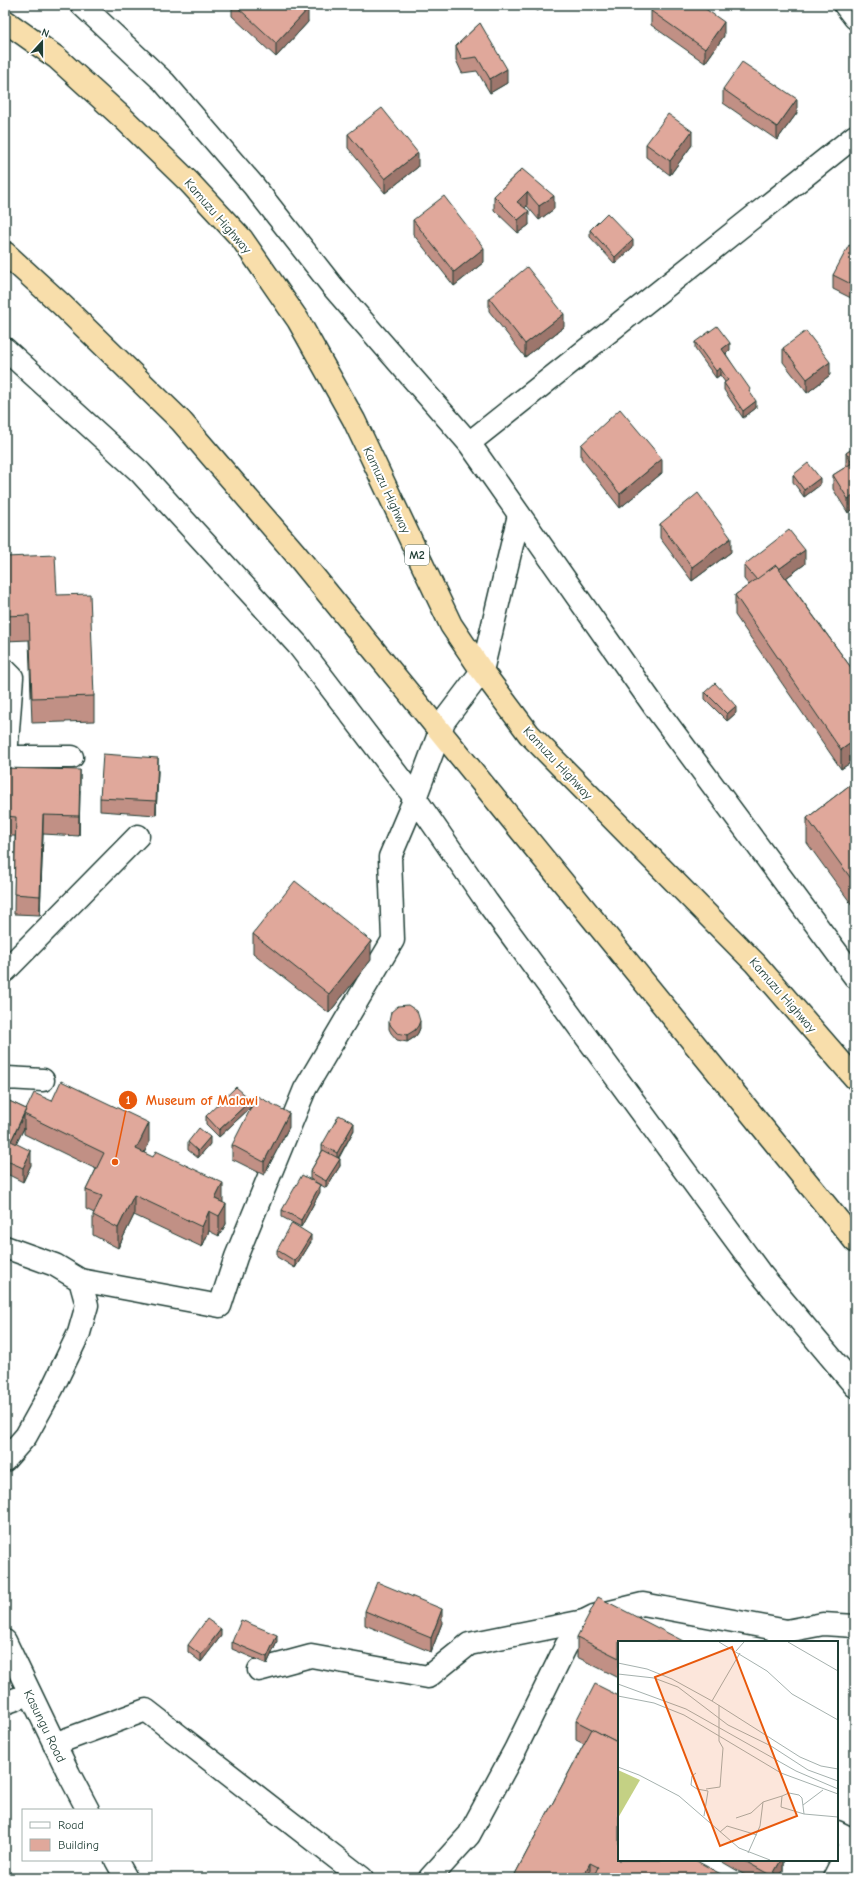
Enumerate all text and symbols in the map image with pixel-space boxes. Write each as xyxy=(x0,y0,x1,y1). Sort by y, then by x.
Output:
north arrow xyxy=(22,22,62,62)
text: N xyxy=(40,26,51,40)
street label: Kamuzu Highway xyxy=(181,176,255,257)
street label: Kamuzu Highway xyxy=(360,444,414,536)
road number: M2 xyxy=(405,545,429,565)
street label: Kamuzu Highway xyxy=(520,723,596,803)
street label: Kamuzu Highway xyxy=(746,955,820,1036)
callout: Museum of Malawi xyxy=(118,1087,266,1113)
text: Museum of Malawi xyxy=(146,1092,258,1109)
text: 1 xyxy=(126,1093,131,1107)
inset map xyxy=(618,1641,838,1861)
street label: Kasungu Road xyxy=(21,1687,69,1765)
legend xyxy=(22,1809,152,1861)
text: Road xyxy=(58,1818,84,1832)
text: Building xyxy=(58,1838,99,1852)

